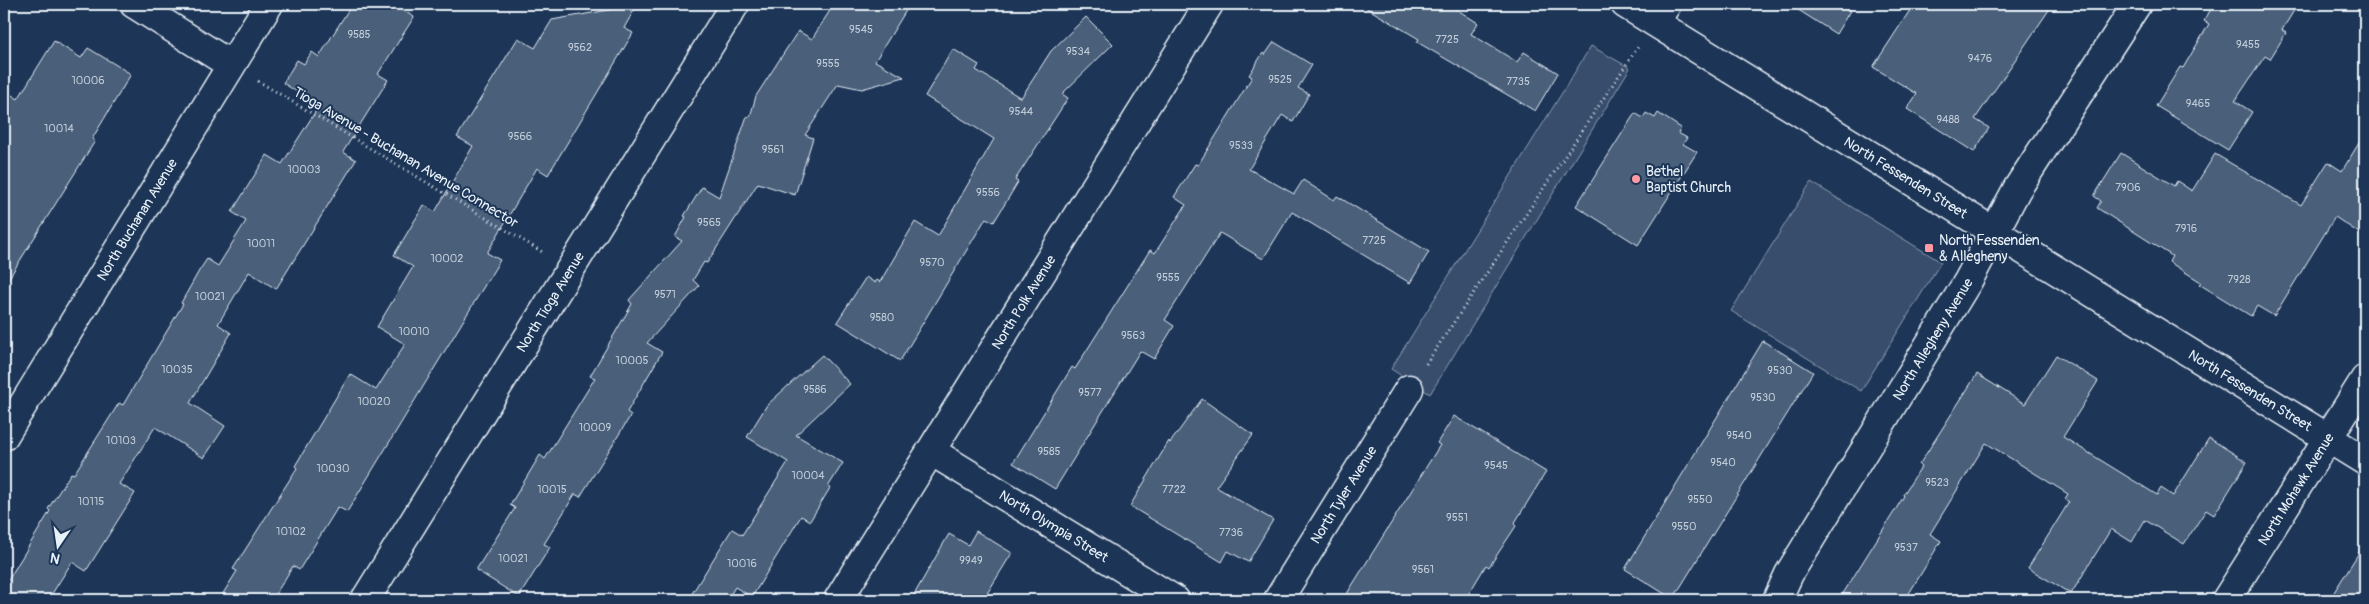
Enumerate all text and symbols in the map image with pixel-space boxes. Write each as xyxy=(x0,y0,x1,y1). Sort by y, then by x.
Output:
house number: 9545 xyxy=(849,23,873,36)
house number: 9585 xyxy=(347,28,371,41)
house number: 7725 xyxy=(1435,33,1459,46)
house number: 9455 xyxy=(2236,38,2260,51)
house number: 9562 xyxy=(568,41,592,54)
house number: 9534 xyxy=(1066,45,1091,58)
house number: 9476 xyxy=(1968,52,1992,65)
house number: 9555 xyxy=(816,57,840,70)
house number: 9525 xyxy=(1268,73,1292,86)
house number: 10006 xyxy=(71,74,105,87)
house number: 7735 xyxy=(1506,75,1530,88)
street label: Tioga Avenue - Buchanan Avenue Connector xyxy=(290,83,521,231)
house number: 9465 xyxy=(2186,97,2210,110)
house number: 9544 xyxy=(1009,105,1034,118)
house number: 9488 xyxy=(1936,113,1960,126)
house number: 10014 xyxy=(44,122,75,135)
house number: 9566 xyxy=(508,130,532,143)
street label: North Fessenden Street xyxy=(1841,133,1971,223)
house number: 9533 xyxy=(1229,139,1253,152)
house number: 9561 xyxy=(762,143,784,156)
street label: North Buchanan Avenue xyxy=(93,155,181,284)
house number: 10003 xyxy=(288,163,320,176)
place label: Bethel Baptist Church xyxy=(1646,163,1731,196)
marker: Bethel Baptist Church xyxy=(1630,173,1642,185)
house number: 7906 xyxy=(2115,181,2141,194)
house number: 9556 xyxy=(976,186,1000,199)
house number: 9565 xyxy=(697,216,721,229)
house number: 7916 xyxy=(2175,222,2197,235)
place label: North Fessenden & Allegheny xyxy=(1939,232,2040,265)
house number: 7725 xyxy=(1362,234,1386,247)
house number: 10011 xyxy=(247,237,275,250)
marker: North Fessenden & Allegheny xyxy=(1923,242,1935,254)
street label: North Tioga Avenue xyxy=(513,249,588,355)
house number: 10002 xyxy=(431,252,464,265)
street label: North Polk Avenue xyxy=(988,252,1060,353)
house number: 9570 xyxy=(920,256,944,269)
house number: 9555 xyxy=(1156,271,1180,284)
house number: 7928 xyxy=(2227,273,2251,286)
street label: North Allegheny Avenue xyxy=(1889,275,1977,403)
house number: 9571 xyxy=(654,288,676,301)
house number: 10021 xyxy=(195,290,225,303)
house number: 9580 xyxy=(870,311,894,324)
house number: 10010 xyxy=(398,325,430,338)
house number: 9563 xyxy=(1121,329,1145,342)
street label: North Fessenden Street xyxy=(2185,346,2315,435)
house number: 10005 xyxy=(616,354,648,367)
house number: 10035 xyxy=(161,363,193,376)
house number: 9530 xyxy=(1767,364,1793,377)
house number: 9586 xyxy=(803,383,827,396)
house number: 9577 xyxy=(1078,386,1102,399)
house number: 9530 xyxy=(1750,391,1776,404)
house number: 10020 xyxy=(358,395,391,408)
house number: 10009 xyxy=(579,421,612,434)
house number: 9540 xyxy=(1726,429,1752,442)
street label: North Mohawk Avenue xyxy=(2255,430,2338,549)
house number: 10103 xyxy=(106,434,136,447)
street label: North Tyler Avenue xyxy=(1307,443,1381,547)
house number: 9585 xyxy=(1037,445,1061,458)
house number: 9540 xyxy=(1710,456,1736,469)
house number: 9545 xyxy=(1484,459,1508,472)
house number: 10030 xyxy=(317,462,349,475)
house number: 10004 xyxy=(791,469,825,482)
house number: 9523 xyxy=(1925,476,1949,489)
house number: 10015 xyxy=(537,483,567,496)
house number: 7722 xyxy=(1162,483,1186,496)
street label: North Olympia Street xyxy=(996,487,1112,566)
house number: 9550 xyxy=(1687,493,1713,506)
house number: 10115 xyxy=(78,495,104,508)
house number: 9551 xyxy=(1446,511,1468,524)
house number: 9550 xyxy=(1671,520,1697,533)
north arrow xyxy=(32,522,82,572)
house number: 10102 xyxy=(276,525,306,538)
house number: 7736 xyxy=(1219,526,1243,539)
house number: 9537 xyxy=(1894,541,1918,554)
text: N xyxy=(49,549,62,568)
house number: 10021 xyxy=(498,552,528,565)
house number: 9949 xyxy=(959,554,983,567)
house number: 10016 xyxy=(727,557,757,570)
house number: 9561 xyxy=(1412,563,1434,576)

